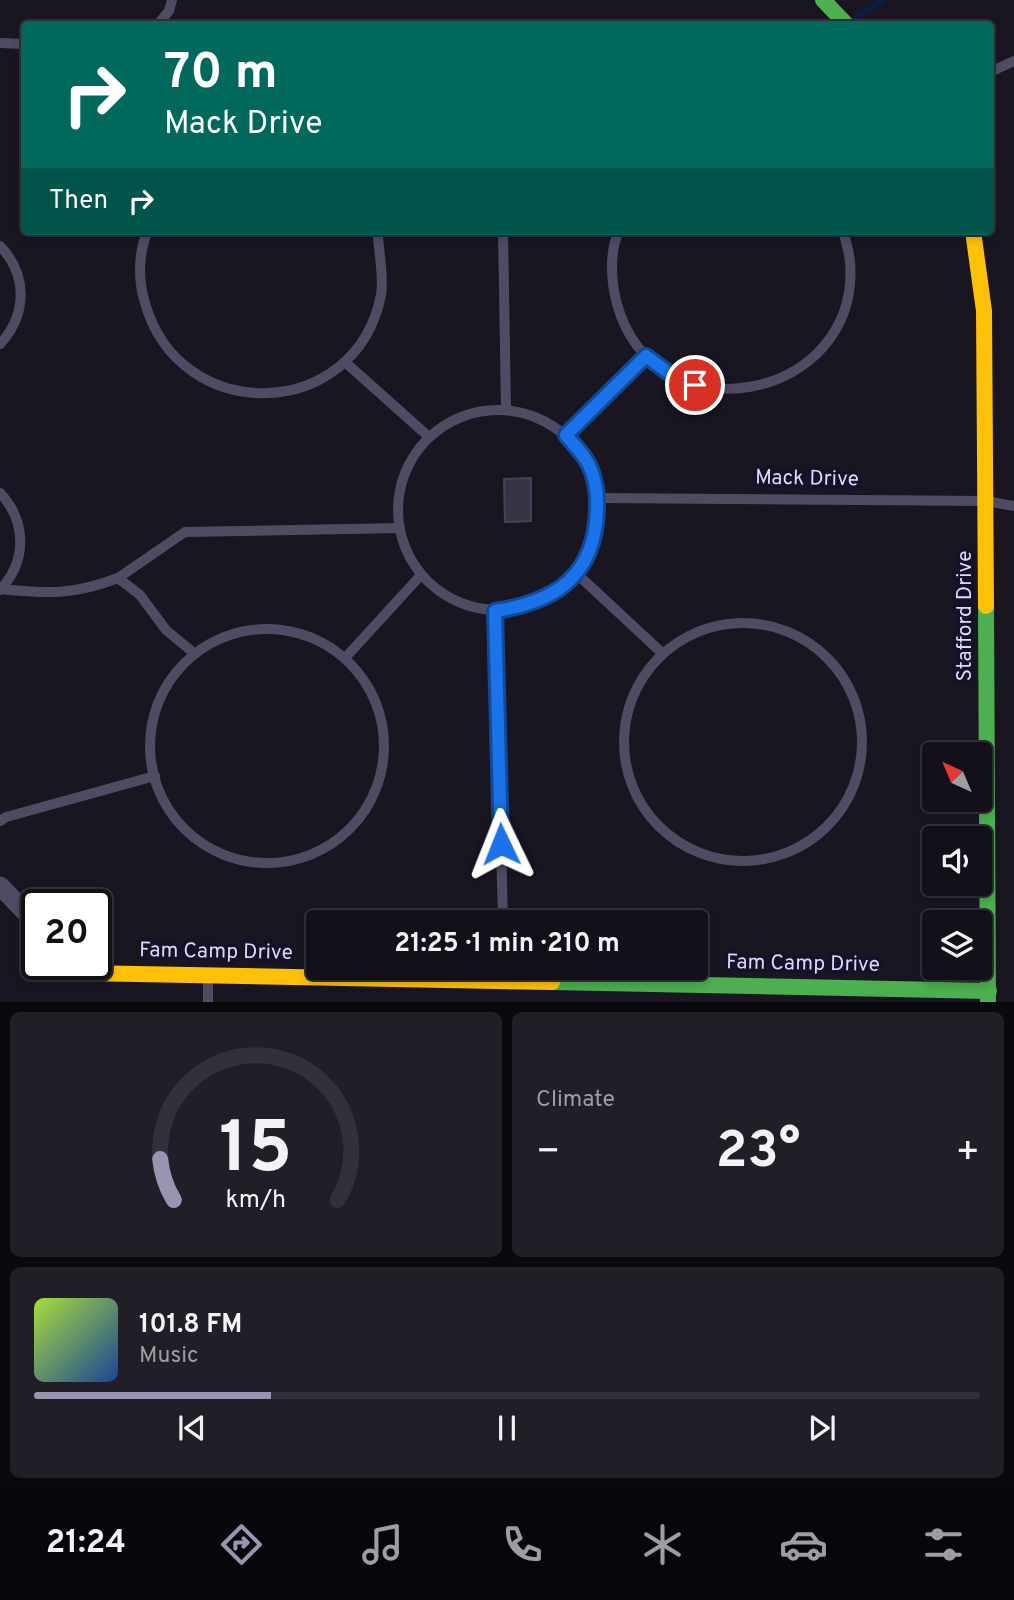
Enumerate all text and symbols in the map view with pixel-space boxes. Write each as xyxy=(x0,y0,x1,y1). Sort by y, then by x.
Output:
text: 70 m xyxy=(164,44,278,106)
icon: right xyxy=(49,49,140,140)
text: Mack Drive xyxy=(164,105,322,145)
icon: right xyxy=(122,182,160,220)
text: Then xyxy=(49,185,108,218)
pin xyxy=(665,355,725,415)
icon: arrive xyxy=(676,366,714,404)
street label: Mack Drive xyxy=(755,465,859,493)
street label: Stafford Drive xyxy=(952,550,979,682)
north arrow xyxy=(922,742,992,812)
map controls xyxy=(922,742,992,980)
position arrow xyxy=(464,807,538,881)
button: sound xyxy=(922,826,992,896)
speed limit sign: 20 xyxy=(21,889,112,980)
button: layers xyxy=(922,910,992,980)
text: 21:25 · 1 min · 210 m xyxy=(394,928,620,961)
street label: Fam Camp Drive xyxy=(139,937,293,967)
street label: Fam Camp Drive xyxy=(726,949,880,979)
text: Climate xyxy=(536,1086,615,1115)
text: 15 xyxy=(219,1107,293,1199)
text: 23° xyxy=(716,1120,800,1186)
text: − xyxy=(536,1129,561,1178)
text: + xyxy=(955,1129,980,1178)
text: km/h xyxy=(226,1185,286,1217)
text: 101.8 FM xyxy=(139,1309,242,1342)
text: Music xyxy=(139,1342,199,1371)
icon: previous xyxy=(173,1409,211,1447)
icon: pause xyxy=(488,1409,526,1447)
icon: next xyxy=(803,1409,841,1447)
icon: directions xyxy=(217,1520,266,1569)
icon: music xyxy=(358,1520,407,1569)
icon: phone xyxy=(498,1520,547,1569)
icon: climate xyxy=(638,1520,687,1569)
icon: car xyxy=(779,1520,828,1569)
icon: filters xyxy=(919,1520,968,1569)
text: 21:24 xyxy=(46,1524,126,1564)

